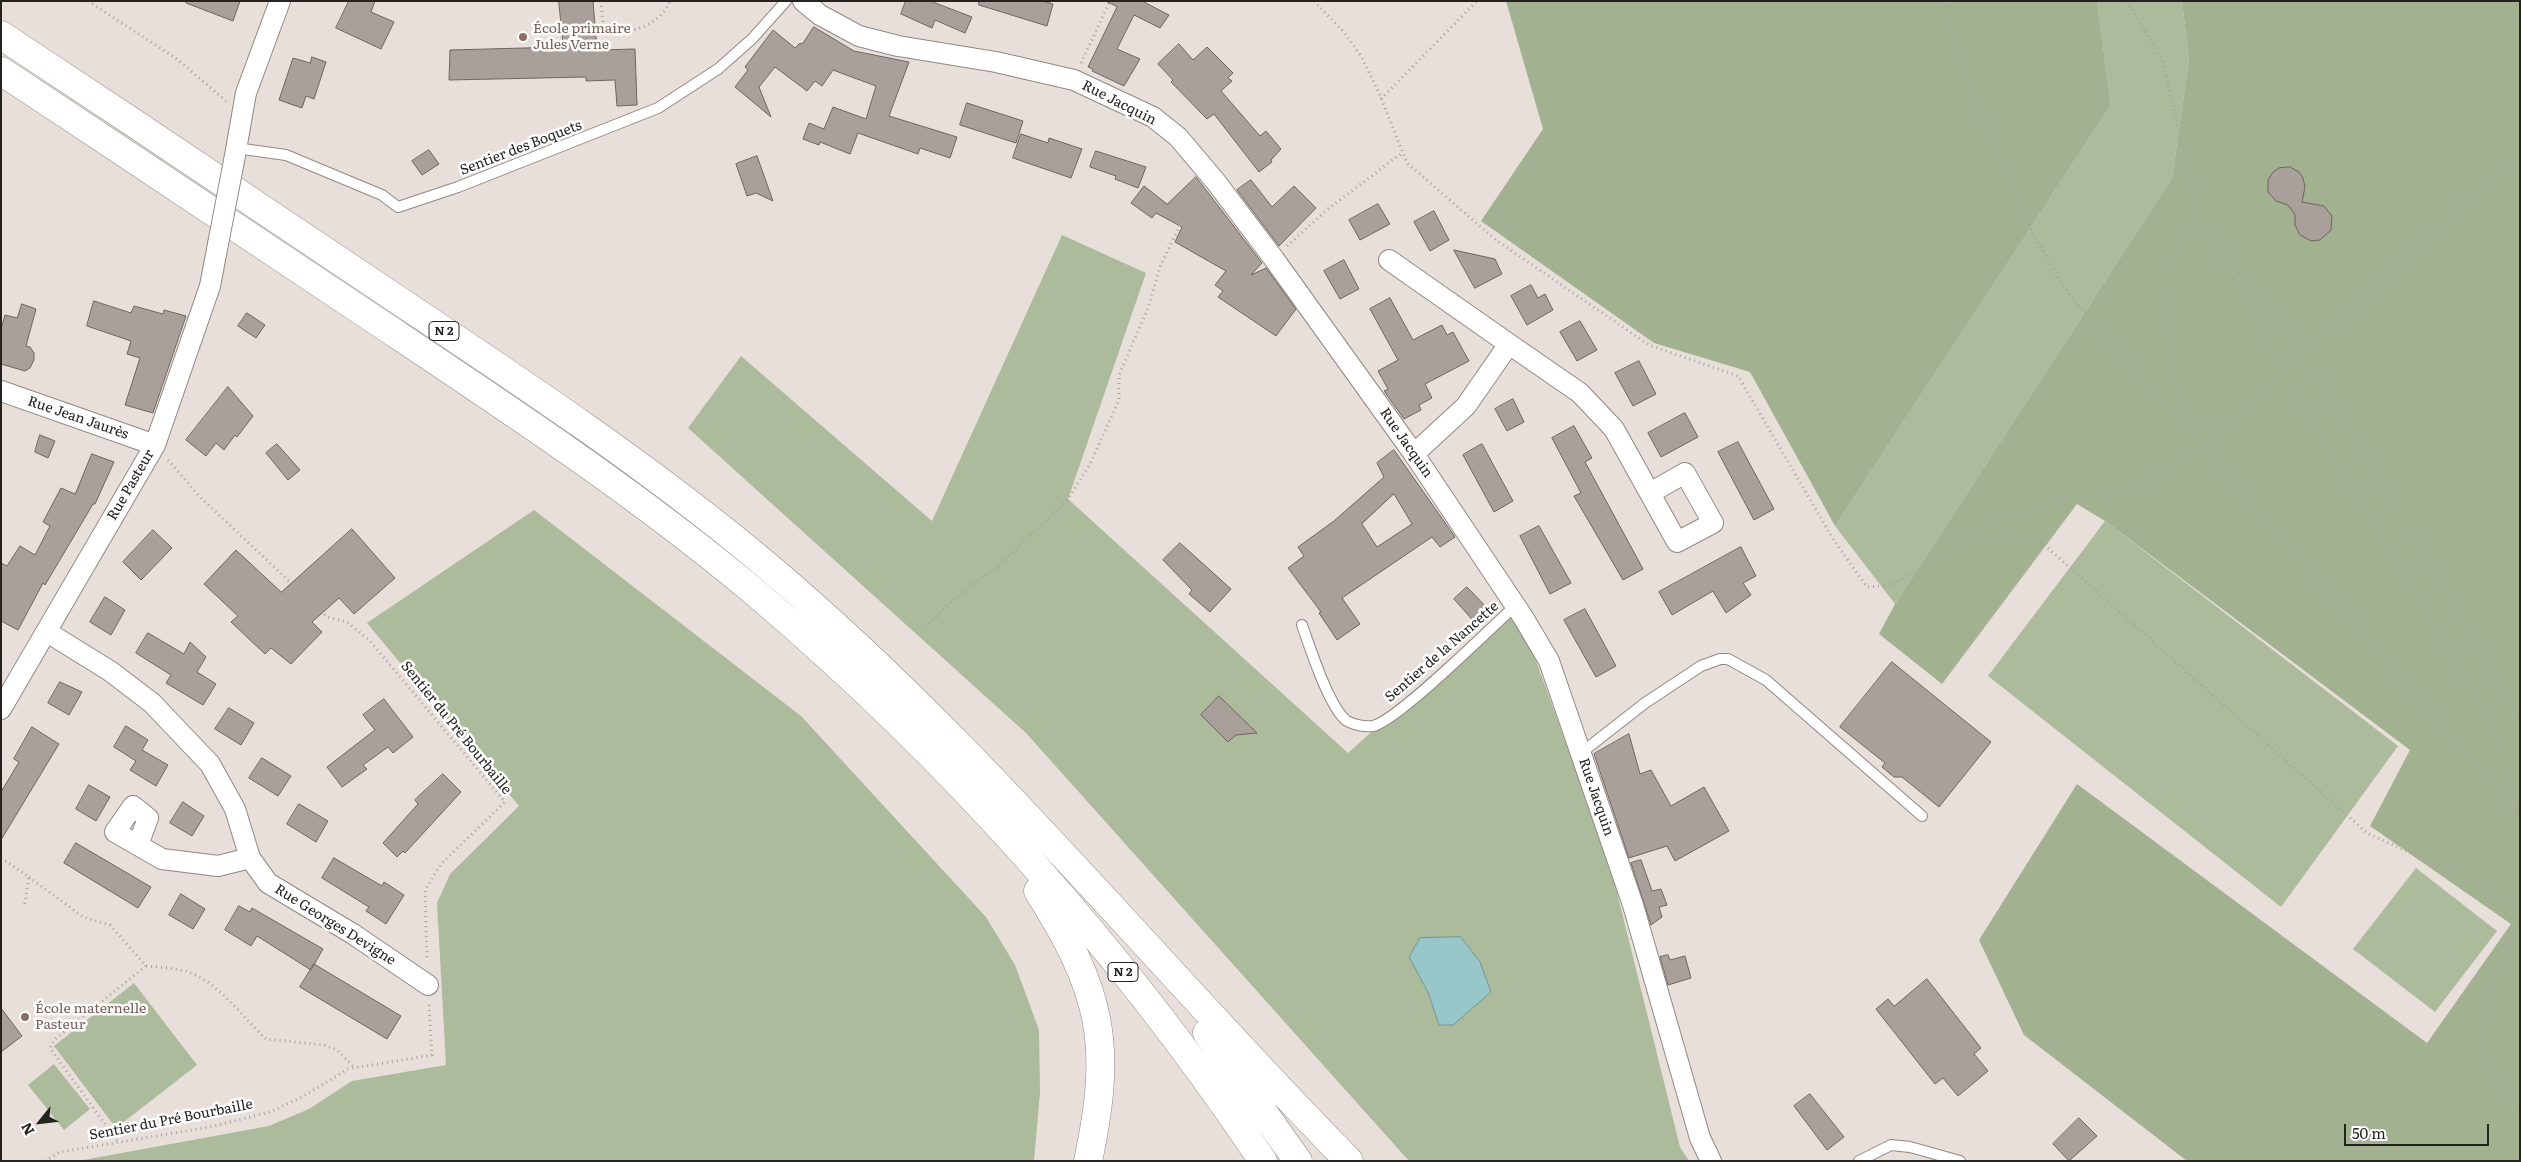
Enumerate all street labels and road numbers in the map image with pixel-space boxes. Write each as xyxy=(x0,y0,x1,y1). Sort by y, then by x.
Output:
street label: Rue Jacquin xyxy=(1079,77,1159,129)
street label: Sentier des Boquets xyxy=(458,117,584,179)
road number: N 2 xyxy=(429,322,459,341)
street label: Rue Jean Jaurès xyxy=(25,393,131,443)
street label: Rue Jacquin xyxy=(1376,405,1436,481)
street label: Rue Pasteur xyxy=(104,447,158,523)
street label: Sentier de la Nancette xyxy=(1382,598,1502,706)
street label: Sentier du Pré Bourbaille xyxy=(397,658,515,798)
street label: Rue Jacquin xyxy=(1575,756,1617,838)
street label: Rue Georges Devigne xyxy=(271,881,399,969)
road number: N 2 xyxy=(1108,962,1138,982)
street label: Sentier du Pré Bourbaille xyxy=(88,1096,254,1144)

